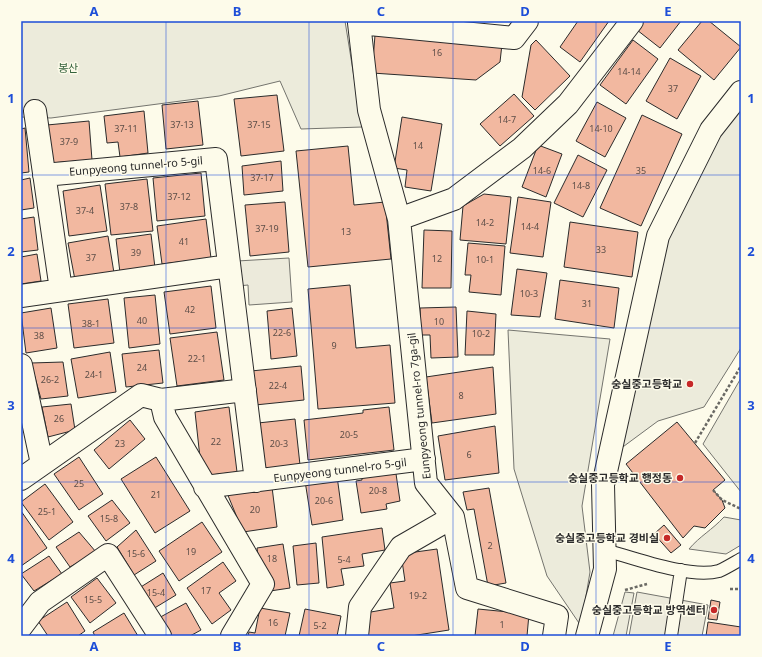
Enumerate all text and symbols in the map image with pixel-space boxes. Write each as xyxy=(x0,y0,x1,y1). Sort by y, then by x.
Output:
text: A xyxy=(90,2,99,20)
text: B xyxy=(233,2,241,20)
text: C xyxy=(377,2,385,20)
text: D xyxy=(520,2,530,20)
text: E xyxy=(664,2,672,20)
house number: 16 xyxy=(432,46,442,59)
park label: 봉산 xyxy=(58,60,78,75)
house number: 14-14 xyxy=(617,65,641,78)
house number: 37 xyxy=(668,82,678,95)
text: 1 xyxy=(7,89,15,107)
text: 1 xyxy=(747,89,755,107)
house number: 14-7 xyxy=(498,113,516,126)
house number: 37-13 xyxy=(170,118,194,131)
house number: 37-15 xyxy=(247,118,271,131)
house number: 37-11 xyxy=(114,122,138,135)
house number: 14-10 xyxy=(589,122,613,135)
house number: 37-9 xyxy=(60,135,78,148)
house number: 14 xyxy=(413,139,423,152)
street label: Eunpyeong tunnel-ro 5-gil xyxy=(68,152,203,179)
house number: 14-6 xyxy=(533,164,551,177)
house number: 35 xyxy=(636,164,646,177)
house number: 37-17 xyxy=(250,171,274,184)
house number: 14-8 xyxy=(572,179,590,192)
house number: 37-12 xyxy=(167,190,191,203)
house number: 37-8 xyxy=(120,200,138,213)
house number: 37-4 xyxy=(76,204,94,217)
house number: 14-2 xyxy=(476,216,494,229)
house number: 14-4 xyxy=(521,220,539,233)
house number: 37-19 xyxy=(255,222,279,235)
house number: 13 xyxy=(341,225,351,238)
house number: 41 xyxy=(179,235,189,248)
text: 2 xyxy=(7,242,15,260)
text: 2 xyxy=(747,242,755,260)
house number: 33 xyxy=(596,243,606,256)
house number: 39 xyxy=(131,246,141,259)
house number: 37 xyxy=(86,251,96,264)
house number: 12 xyxy=(432,252,442,265)
house number: 10-1 xyxy=(476,253,494,266)
house number: 10-3 xyxy=(520,287,538,300)
house number: 31 xyxy=(582,297,592,310)
house number: 42 xyxy=(185,303,195,316)
house number: 40 xyxy=(137,314,147,327)
house number: 10 xyxy=(434,315,444,328)
house number: 38-1 xyxy=(82,317,100,330)
house number: 22-6 xyxy=(273,326,291,339)
house number: 10-2 xyxy=(472,327,490,340)
house number: 38 xyxy=(34,329,44,342)
street label: Eunpyeong tunnel-ro 7ga-gil xyxy=(403,332,434,480)
house number: 9 xyxy=(331,339,337,352)
house number: 22-1 xyxy=(188,352,206,365)
house number: 24 xyxy=(137,361,147,374)
house number: 24-1 xyxy=(85,368,103,381)
house number: 26-2 xyxy=(41,373,59,386)
place label: 숭실중고등학교 xyxy=(611,376,682,391)
house number: 22-4 xyxy=(269,379,287,392)
marker: 숭실중고등학교 xyxy=(685,379,695,389)
house number: 8 xyxy=(458,389,464,402)
text: 3 xyxy=(7,396,15,414)
text: 3 xyxy=(747,396,755,414)
house number: 26 xyxy=(54,412,64,425)
house number: 20-5 xyxy=(340,428,358,441)
house number: 22 xyxy=(211,435,221,448)
house number: 23 xyxy=(115,437,125,450)
house number: 20-3 xyxy=(270,437,288,450)
house number: 6 xyxy=(466,448,472,461)
street label: Eunpyeong tunnel-ro 5-gil xyxy=(272,454,407,485)
place label: 숭실중고등학교 행정동 xyxy=(568,470,672,485)
marker: 숭실중고등학교 행정동 xyxy=(675,473,685,483)
house number: 25 xyxy=(74,477,84,490)
house number: 20-8 xyxy=(369,484,387,497)
house number: 21 xyxy=(151,488,161,501)
house number: 20-6 xyxy=(315,494,333,507)
house number: 20 xyxy=(250,503,260,516)
house number: 25-1 xyxy=(38,505,56,518)
house number: 15-8 xyxy=(100,512,118,525)
place label: 숭실중고등학교 경비실 xyxy=(555,530,659,545)
marker: 숭실중고등학교 경비실 xyxy=(662,533,672,543)
house number: 2 xyxy=(487,539,493,552)
house number: 19 xyxy=(186,545,196,558)
house number: 15-6 xyxy=(127,547,145,560)
text: 4 xyxy=(7,549,15,567)
text: 4 xyxy=(747,549,755,567)
house number: 18 xyxy=(267,552,277,565)
house number: 5-4 xyxy=(337,553,351,566)
house number: 17 xyxy=(201,584,211,597)
house number: 15-4 xyxy=(147,586,165,599)
house number: 19-2 xyxy=(409,589,427,602)
house number: 15-5 xyxy=(84,593,102,606)
place label: 숭실중고등학교 방역센터 xyxy=(592,602,706,617)
marker: 숭실중고등학교 방역센터 xyxy=(709,605,719,615)
house number: 16 xyxy=(268,616,278,629)
house number: 1 xyxy=(499,618,505,631)
house number: 5-2 xyxy=(313,619,327,632)
text: A xyxy=(90,637,99,655)
text: B xyxy=(233,637,241,655)
text: C xyxy=(377,637,385,655)
text: D xyxy=(520,637,530,655)
text: E xyxy=(664,637,672,655)

